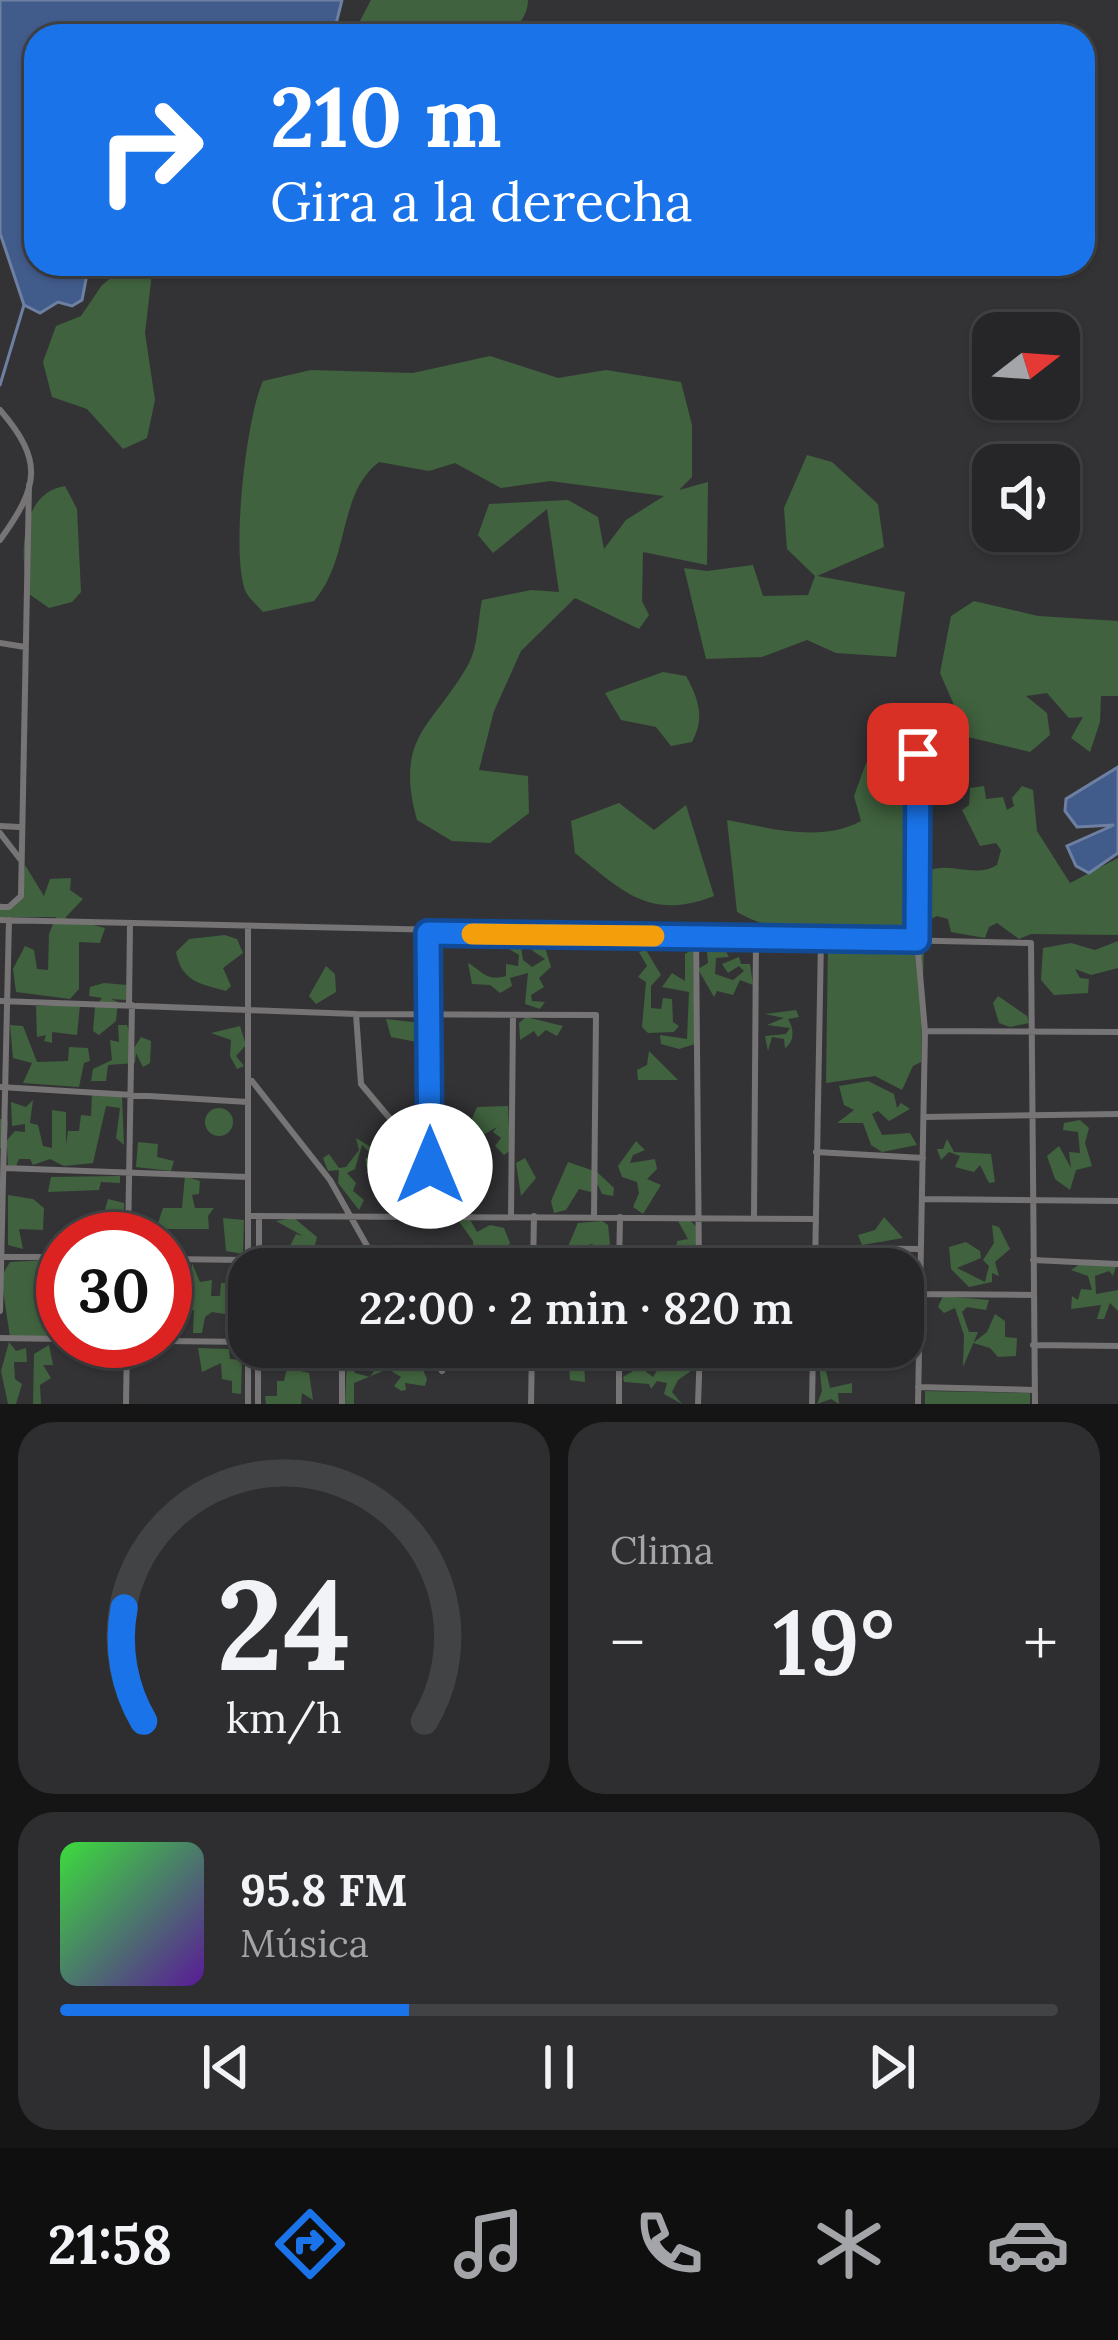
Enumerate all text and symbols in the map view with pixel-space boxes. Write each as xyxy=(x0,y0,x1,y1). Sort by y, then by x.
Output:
text: 210 m xyxy=(270,62,502,170)
icon: right xyxy=(72,72,228,228)
text: Gira a la derecha xyxy=(270,167,693,236)
north arrow xyxy=(972,312,1080,420)
map controls xyxy=(972,312,1080,552)
button: sound xyxy=(972,444,1080,552)
pin xyxy=(867,703,969,805)
icon: arrive xyxy=(885,721,951,787)
position arrow xyxy=(367,1103,493,1229)
speed limit sign: 30 xyxy=(36,1212,192,1368)
text: 22:00 · 2 min · 820 m xyxy=(359,1279,793,1336)
text: Clima xyxy=(610,1525,714,1575)
text: 24 xyxy=(217,1544,351,1704)
text: 19° xyxy=(773,1584,895,1700)
text: − xyxy=(610,1600,645,1684)
text: + xyxy=(1023,1600,1058,1684)
text: km/h xyxy=(226,1690,342,1745)
text: 95.8 FM xyxy=(240,1861,408,1918)
text: Música xyxy=(240,1918,369,1968)
icon: previous xyxy=(193,2034,259,2100)
icon: pause xyxy=(526,2034,592,2100)
icon: next xyxy=(859,2034,925,2100)
icon: directions xyxy=(268,2202,352,2286)
icon: music xyxy=(447,2202,531,2286)
icon: phone xyxy=(627,2202,711,2286)
icon: climate xyxy=(807,2202,891,2286)
icon: car xyxy=(986,2202,1070,2286)
text: 21:58 xyxy=(48,2210,172,2279)

